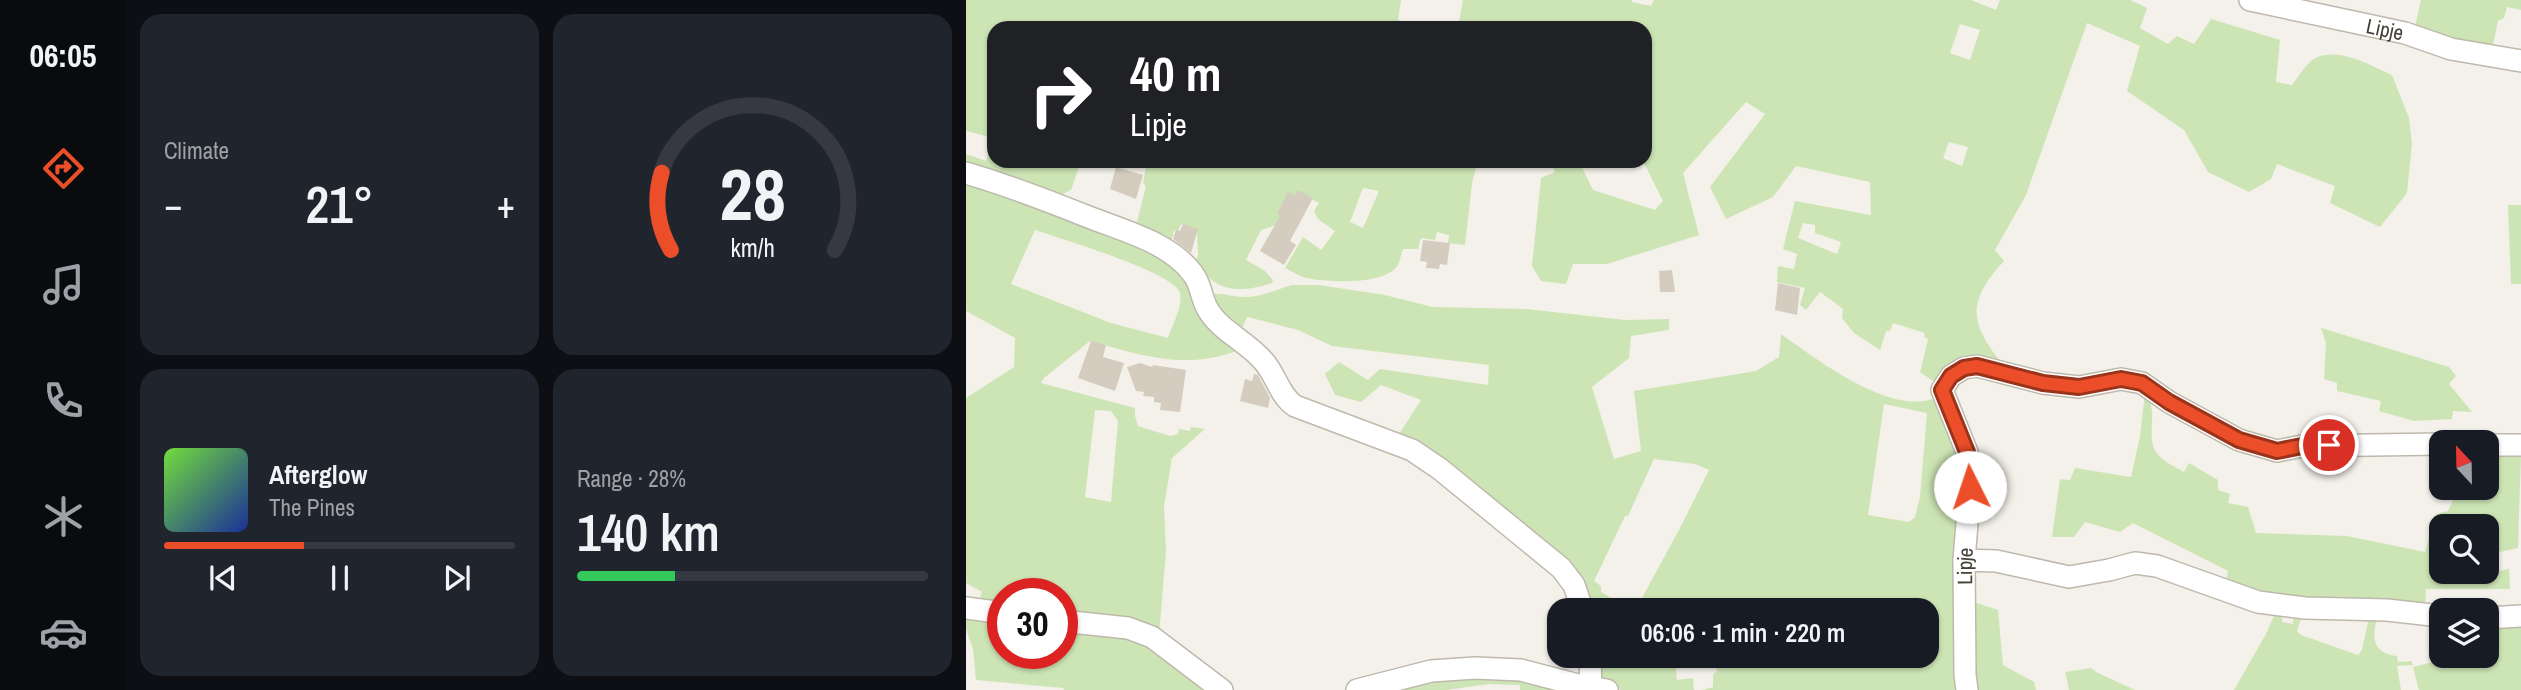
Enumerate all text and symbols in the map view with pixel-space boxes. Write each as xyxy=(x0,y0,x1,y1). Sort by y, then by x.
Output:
street label: Lipje xyxy=(2364,11,2406,47)
text: 06:05 xyxy=(29,34,97,77)
text: 40 m xyxy=(1130,40,1222,106)
icon: right xyxy=(1015,49,1106,140)
text: Lipje xyxy=(1130,103,1187,146)
text: Climate xyxy=(164,135,229,166)
icon: directions xyxy=(39,144,88,193)
text: 28 xyxy=(719,146,786,244)
text: 21° xyxy=(305,169,374,239)
text: − xyxy=(164,179,182,230)
text: + xyxy=(497,179,515,230)
text: km/h xyxy=(730,231,775,265)
icon: music xyxy=(39,260,88,309)
icon: phone xyxy=(39,376,88,425)
pin xyxy=(2299,415,2359,475)
icon: arrive xyxy=(2310,426,2348,464)
north arrow xyxy=(2429,430,2499,500)
map controls xyxy=(2429,430,2499,668)
position arrow xyxy=(1933,450,2007,524)
text: Afterglow xyxy=(269,457,367,492)
text: Range · 28% xyxy=(577,463,686,494)
icon: climate xyxy=(39,492,88,541)
text: The Pines xyxy=(269,492,355,523)
text: 140 km xyxy=(577,497,720,567)
button: search xyxy=(2429,514,2499,584)
street label: Lipje xyxy=(1949,546,1979,585)
icon: previous xyxy=(204,559,242,597)
icon: pause xyxy=(321,559,359,597)
icon: next xyxy=(438,559,476,597)
speed limit sign: 30 xyxy=(987,578,1078,669)
button: layers xyxy=(2429,598,2499,668)
icon: car xyxy=(39,608,88,657)
text: 06:06 · 1 min · 220 m xyxy=(1641,615,1845,650)

